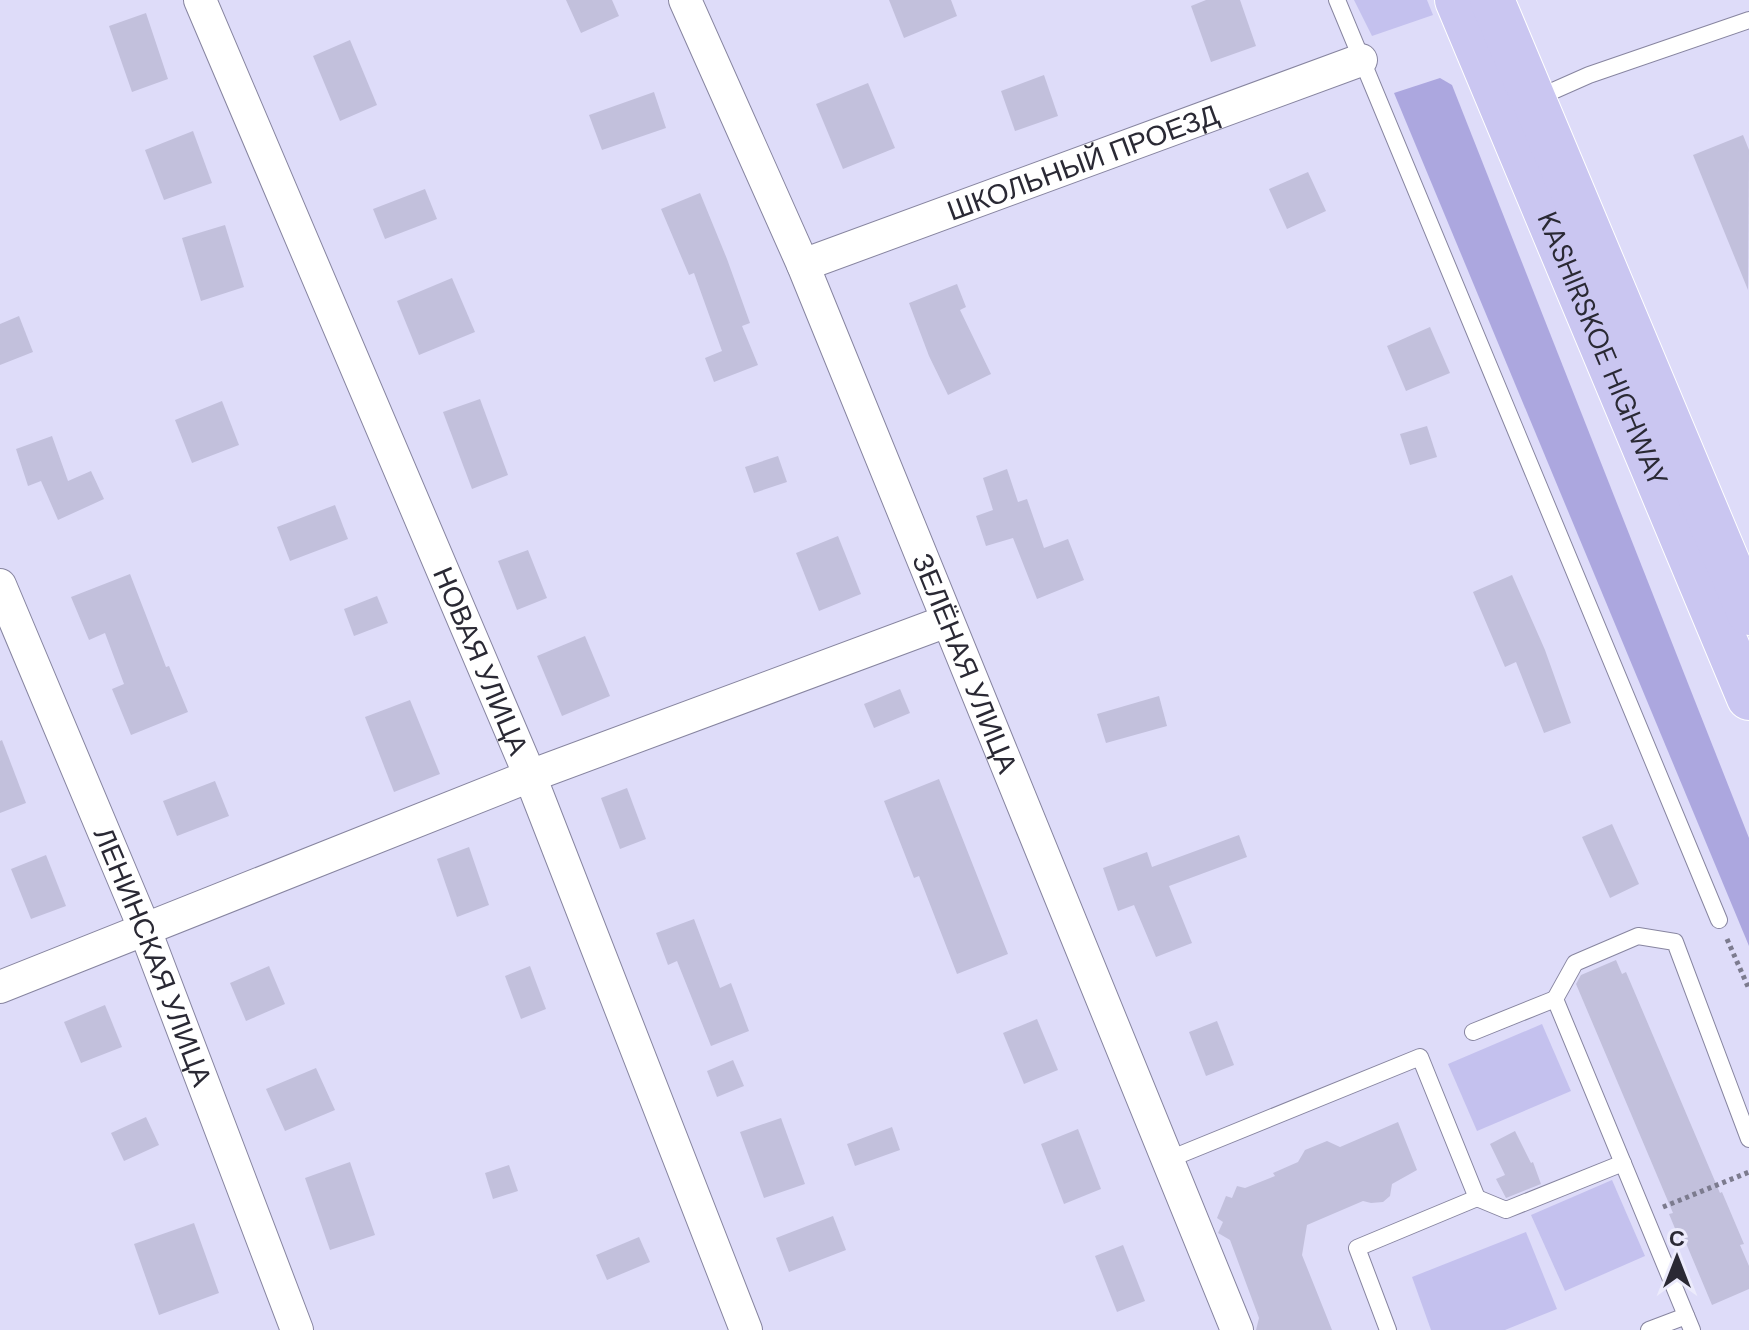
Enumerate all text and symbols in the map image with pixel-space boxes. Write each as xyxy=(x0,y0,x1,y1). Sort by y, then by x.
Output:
street label: ШКОЛЬНЫЙ ПРОЕЗД xyxy=(942,95,1224,229)
street label: KASHIRSKOE HIGHWAY xyxy=(1529,206,1677,491)
street label: ЗЕЛЁНАЯ УЛИЦА xyxy=(904,548,1027,779)
street label: НОВАЯ УЛИЦА xyxy=(425,561,537,761)
street label: ЛЕНИНСКАЯ УЛИЦА xyxy=(85,822,221,1092)
north arrow xyxy=(1637,1218,1717,1298)
text: С xyxy=(1669,1224,1685,1253)

